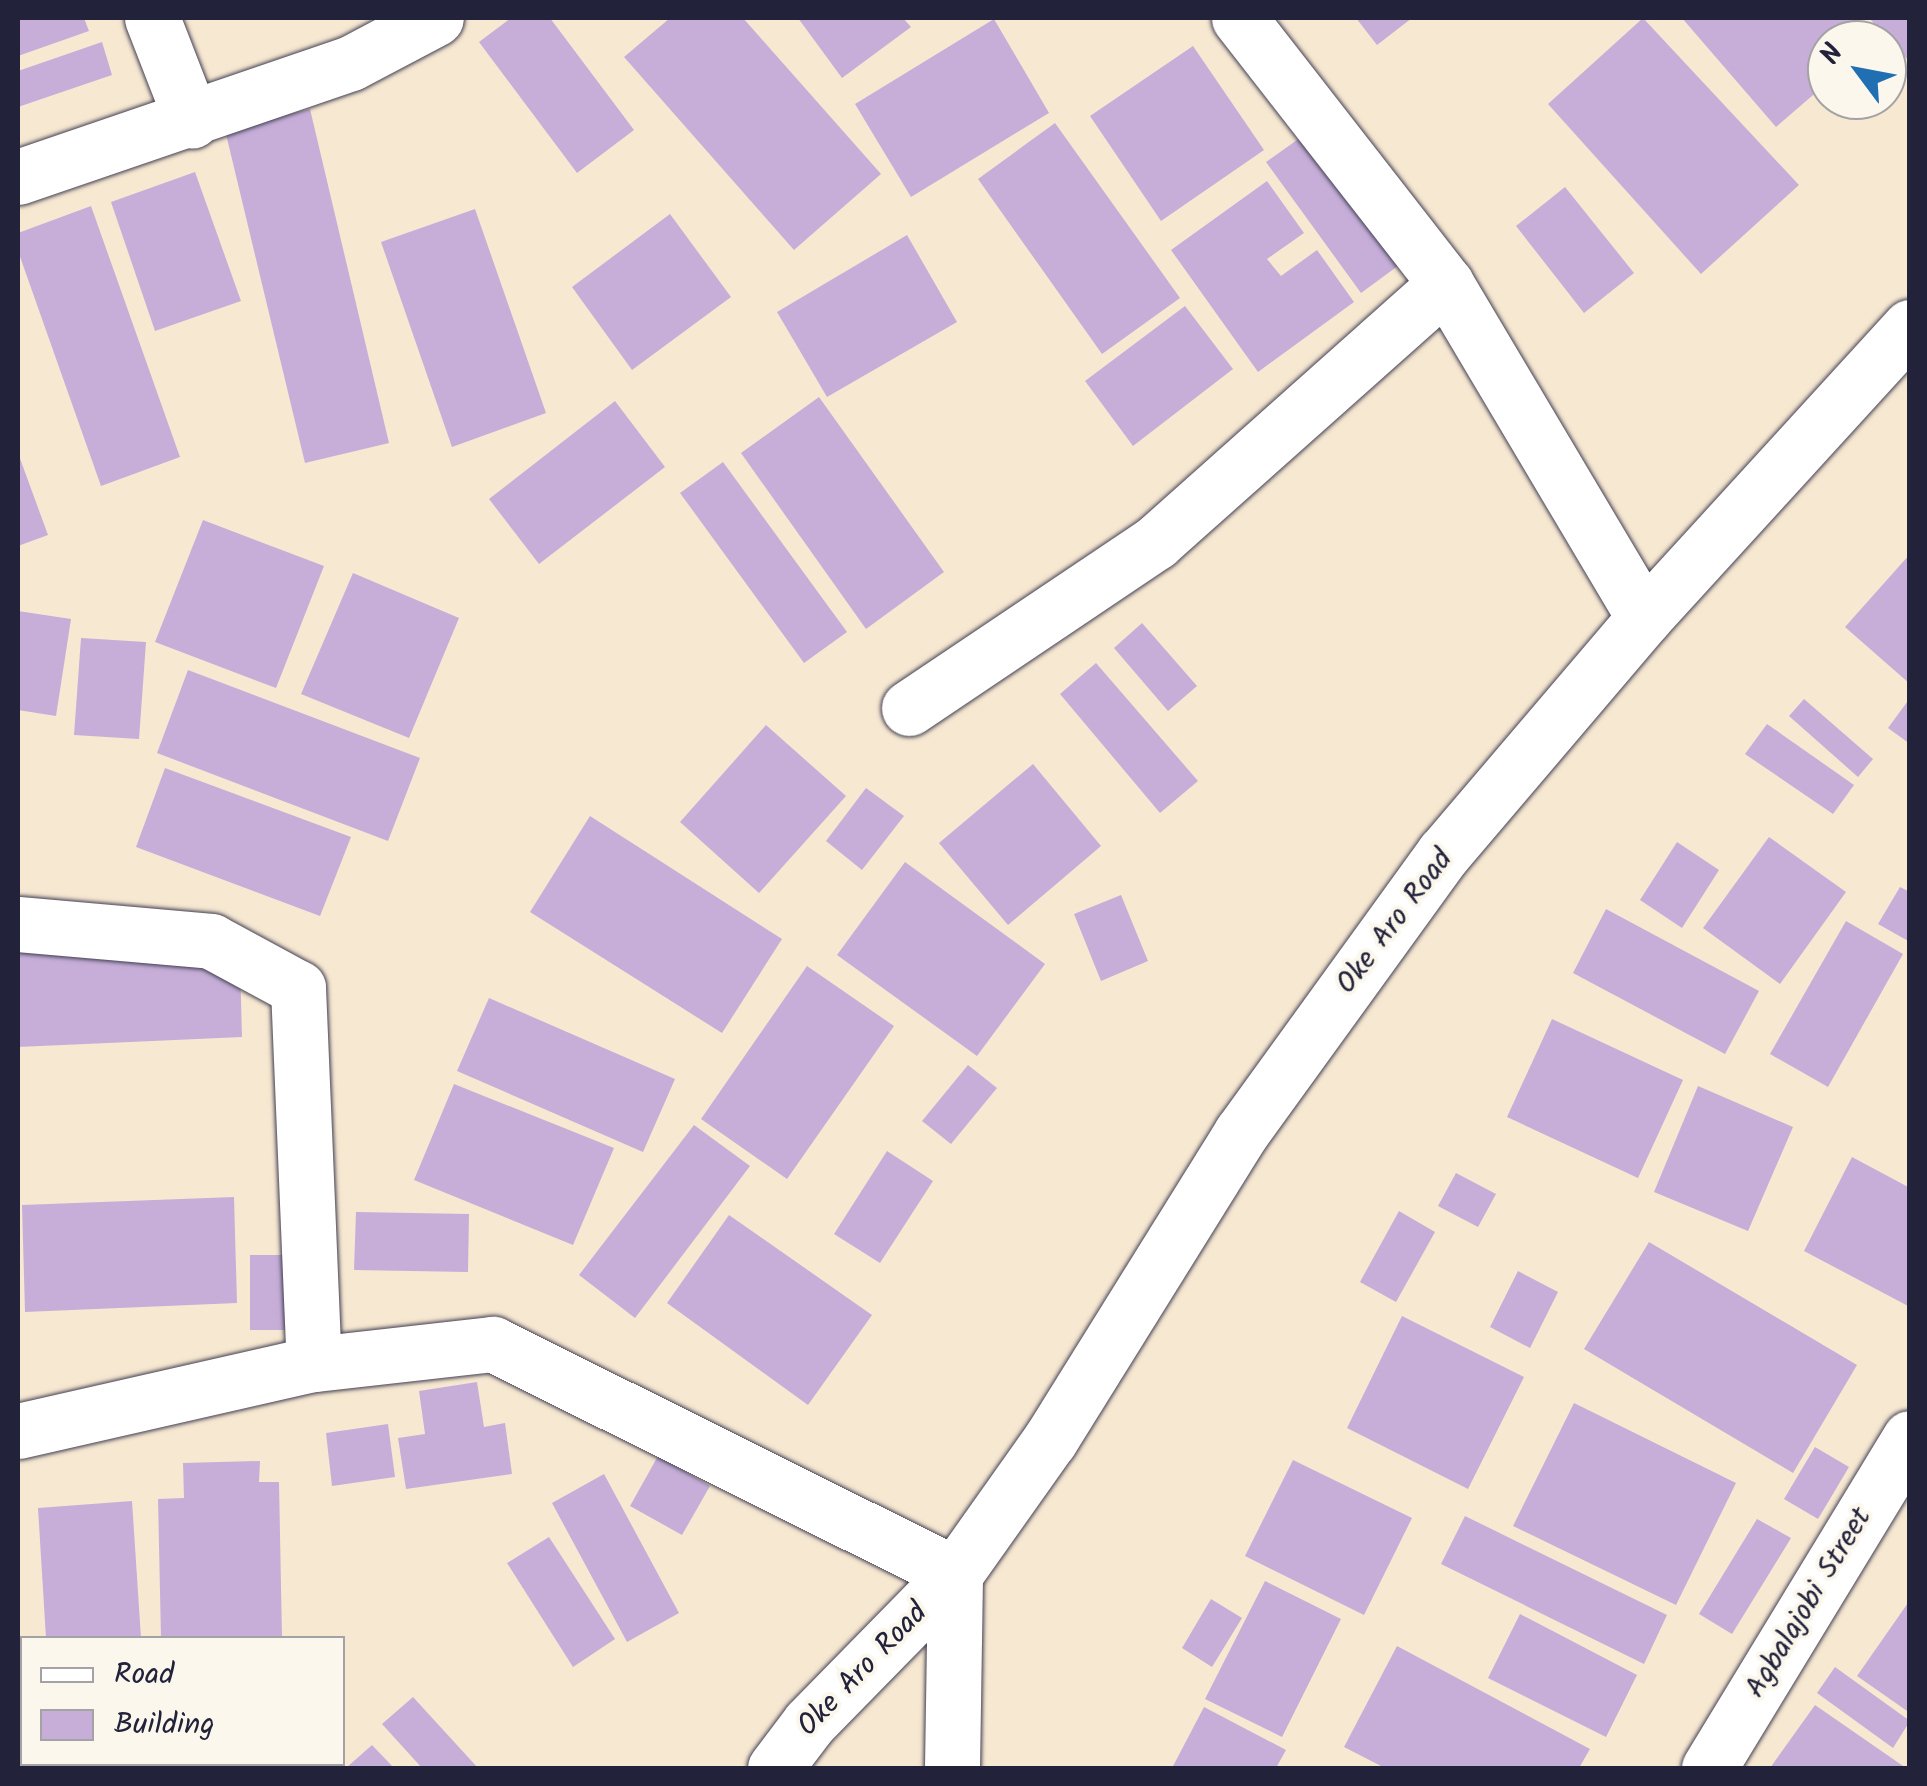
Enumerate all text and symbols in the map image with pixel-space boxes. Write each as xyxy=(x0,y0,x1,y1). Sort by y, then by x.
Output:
north arrow xyxy=(1807,20,1907,120)
text: N xyxy=(1809,35,1857,74)
street label: Oke Aro Road xyxy=(1329,843,1461,1001)
street label: Agbalajobi Street xyxy=(1738,1501,1880,1705)
street label: Oke Aro Road xyxy=(790,1596,936,1744)
legend xyxy=(20,1636,345,1766)
text: Road xyxy=(114,1651,174,1699)
text: Building xyxy=(114,1701,214,1749)

